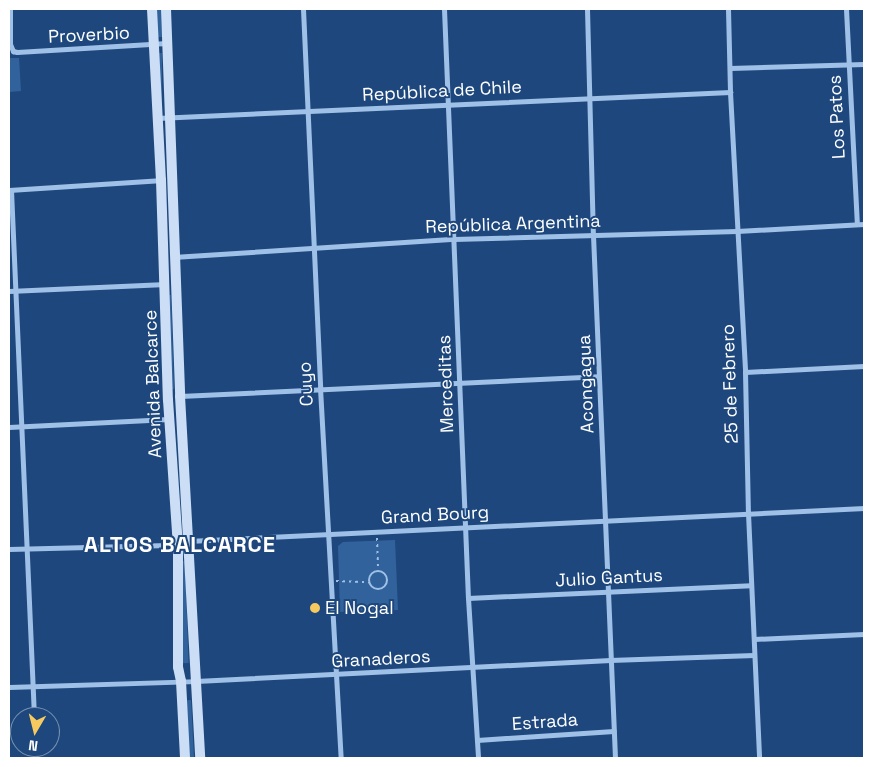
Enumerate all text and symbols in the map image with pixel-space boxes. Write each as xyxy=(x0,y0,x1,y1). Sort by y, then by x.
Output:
street label: Proverbio xyxy=(48,22,130,48)
street label: Los Patos xyxy=(824,75,850,159)
street label: República de Chile xyxy=(362,76,522,106)
street label: República Argentina xyxy=(425,210,601,238)
street label: Avenida Balcarce xyxy=(140,309,166,459)
street label: 25 de Febrero xyxy=(717,324,743,444)
street label: Acongagua xyxy=(573,334,599,434)
street label: Merceditas xyxy=(433,335,459,433)
street label: Cuyo xyxy=(294,361,318,407)
street label: Grand Bourg xyxy=(380,501,490,529)
district label: ALTOS BALCARCE xyxy=(82,532,278,558)
street label: Julio Gantus xyxy=(555,564,663,592)
place label: El Nogal xyxy=(325,597,394,619)
marker: El Nogal xyxy=(309,602,321,614)
street label: Granaderos xyxy=(331,646,431,672)
north arrow xyxy=(10,707,60,757)
street label: Estrada xyxy=(511,709,579,735)
text: N xyxy=(27,736,39,755)

